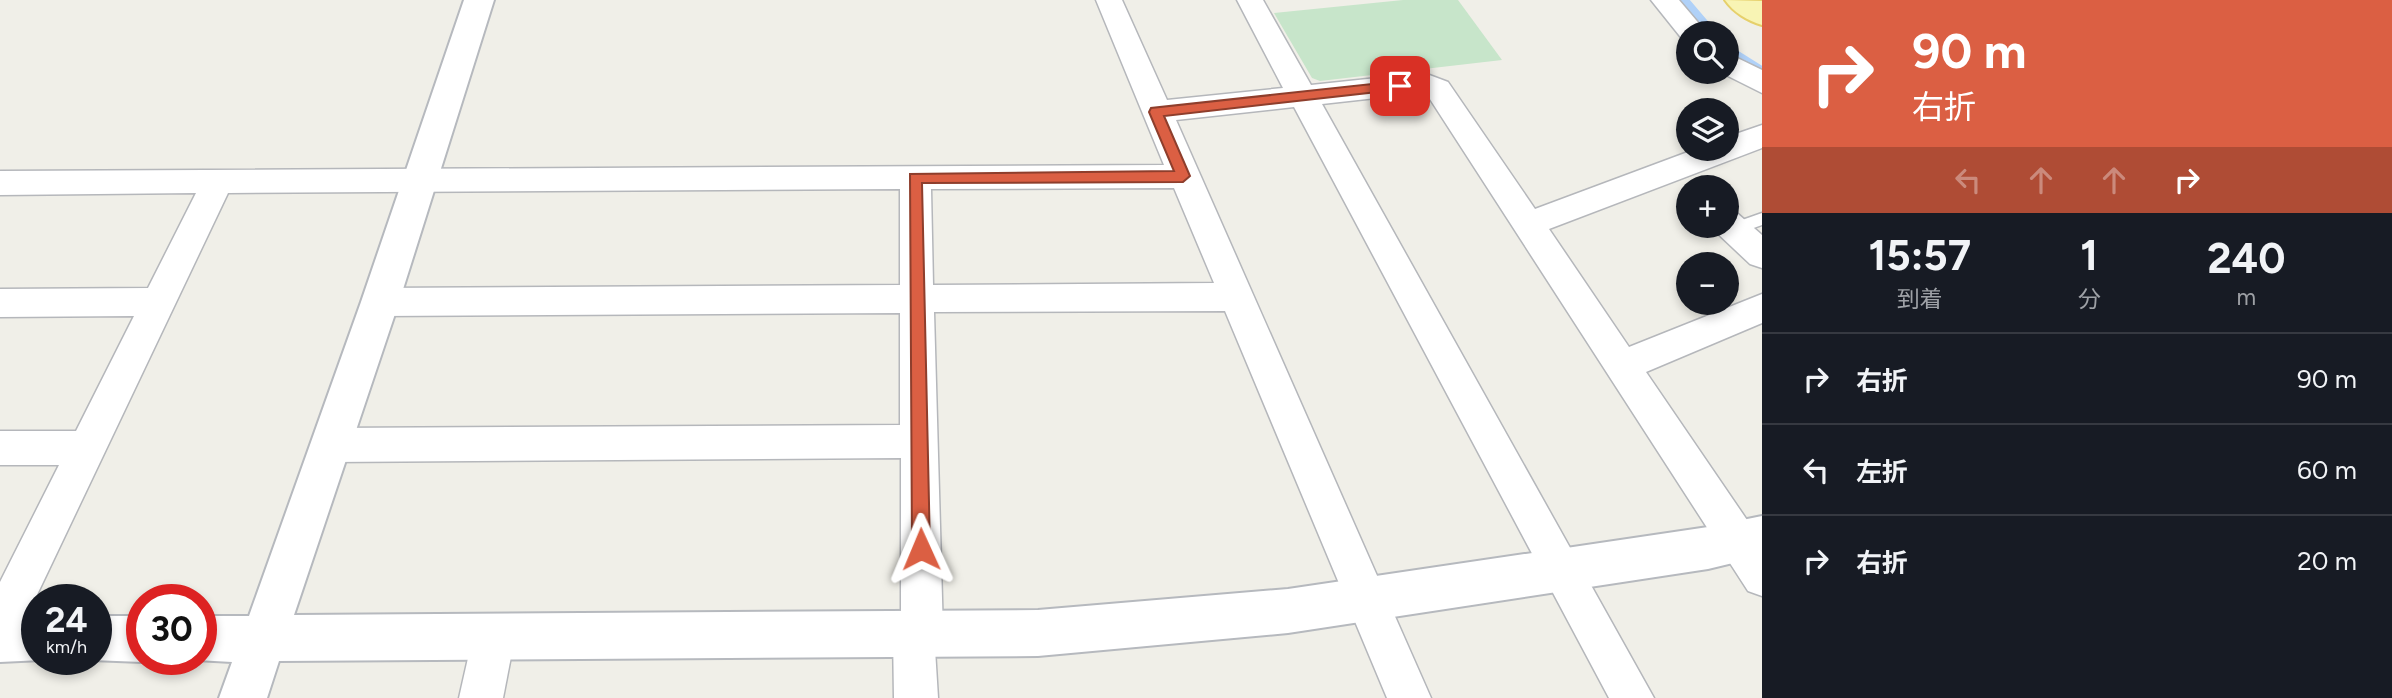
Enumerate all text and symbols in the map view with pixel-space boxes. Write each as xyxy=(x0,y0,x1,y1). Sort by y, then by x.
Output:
map controls xyxy=(1676,21,1739,315)
button: search xyxy=(1676,21,1739,84)
text: 90 m xyxy=(1912,21,2027,80)
icon: right xyxy=(1797,28,1888,119)
pin xyxy=(1370,56,1430,116)
icon: arrive xyxy=(1381,67,1419,105)
text: 右折 xyxy=(1912,88,1976,126)
button: layers xyxy=(1676,98,1739,161)
icon: left xyxy=(1949,161,1987,199)
icon: ahead xyxy=(2022,161,2060,199)
icon: ahead xyxy=(2095,161,2133,199)
icon: right xyxy=(2168,161,2206,199)
button: + xyxy=(1676,175,1739,238)
text: 15:57 xyxy=(1869,230,1971,281)
text: 1 xyxy=(2080,230,2098,281)
text: 240 xyxy=(2207,233,2285,284)
button: − xyxy=(1676,252,1739,315)
text: m xyxy=(2237,283,2256,311)
text: 到着 xyxy=(1897,285,1943,313)
text: 分 xyxy=(2078,285,2101,313)
icon: right xyxy=(1797,360,1835,398)
text: 90 m xyxy=(2297,363,2357,395)
text: 右折 xyxy=(1856,365,1908,397)
icon: left xyxy=(1797,451,1835,489)
text: 60 m xyxy=(2297,454,2357,486)
text: 左折 xyxy=(1856,456,1908,488)
position arrow xyxy=(884,512,958,586)
icon: right xyxy=(1797,542,1835,580)
text: 20 m xyxy=(2297,545,2357,577)
text: 右折 xyxy=(1856,547,1908,579)
speed limit sign: 30 xyxy=(126,584,217,675)
text: 24 xyxy=(45,599,88,641)
text: km/h xyxy=(46,636,87,658)

